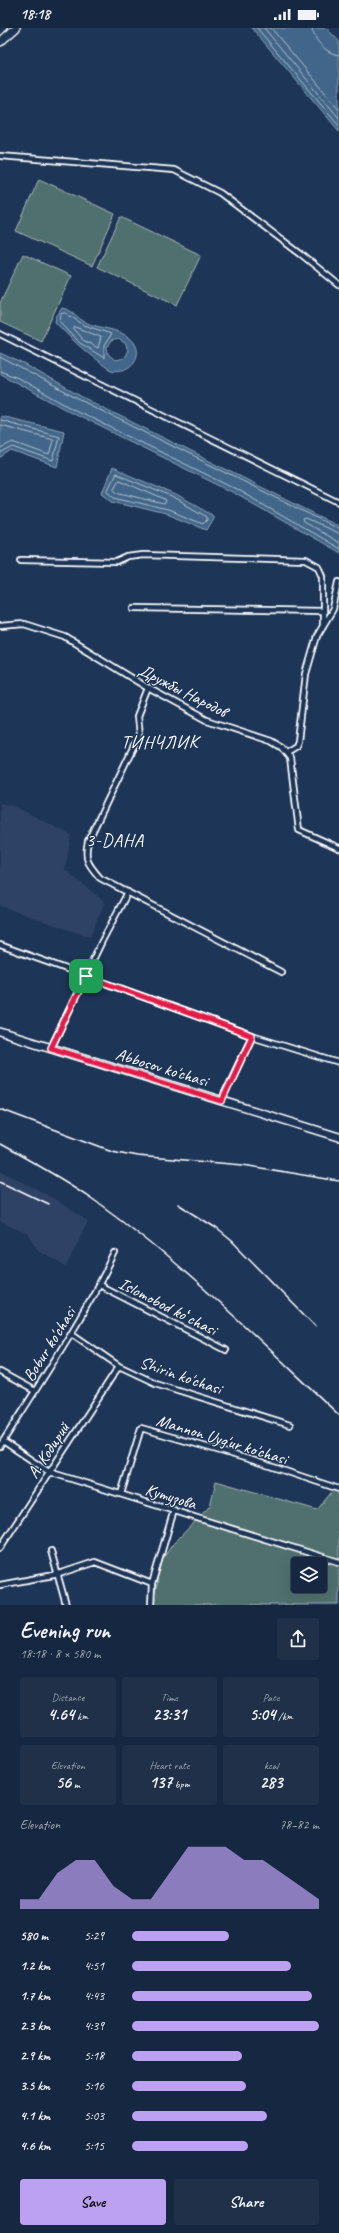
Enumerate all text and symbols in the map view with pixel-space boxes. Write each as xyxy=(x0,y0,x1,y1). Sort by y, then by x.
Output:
text: 18:18 xyxy=(20,5,50,24)
street label: Дружбы Народов xyxy=(135,659,234,723)
district label: ТИНЧЛИК xyxy=(121,731,202,753)
district label: 3-DAHA xyxy=(86,829,144,851)
pin xyxy=(69,959,103,993)
icon: arrive xyxy=(75,965,97,987)
street label: Abbosov ko'chasi xyxy=(113,1044,212,1092)
street label: Islomobod koʻchasi xyxy=(115,1273,222,1341)
street label: Bobur ko'chasi xyxy=(18,1302,81,1385)
street label: Shirin ko'chasi xyxy=(137,1352,226,1400)
street label: Mannon Uyg'ur ko'chasi xyxy=(154,1410,292,1470)
street label: А. Кодирий xyxy=(23,1418,75,1482)
street label: Кутузова xyxy=(143,1479,200,1516)
map controls xyxy=(291,1557,327,1593)
button: layers xyxy=(291,1557,327,1593)
text: Evening run xyxy=(20,1617,110,1645)
button: share xyxy=(277,1618,319,1660)
text: 18:18 · 8 × 580 m xyxy=(20,1646,101,1662)
text: Distance xyxy=(51,1690,84,1704)
text: Time xyxy=(161,1690,178,1704)
text: Pace xyxy=(263,1690,280,1704)
text: 4.64 xyxy=(48,1704,74,1725)
text: 23:31 xyxy=(153,1704,186,1725)
text: 5:04 xyxy=(250,1704,276,1725)
text: km xyxy=(74,1709,88,1723)
text: /km xyxy=(276,1709,293,1723)
text: Elevation xyxy=(51,1758,85,1772)
text: Heart rate xyxy=(149,1758,190,1772)
text: kcal xyxy=(264,1758,278,1772)
text: 56 xyxy=(56,1772,71,1793)
text: 137 xyxy=(149,1772,172,1793)
text: 283 xyxy=(260,1772,283,1793)
text: m xyxy=(71,1777,80,1791)
text: bpm xyxy=(172,1777,190,1791)
text: Elevation xyxy=(20,1817,60,1833)
text: 78–82 m xyxy=(279,1817,319,1833)
text: 580 m xyxy=(20,1928,48,1944)
text: 5:29 xyxy=(84,1928,104,1944)
text: 1.2 km xyxy=(20,1958,50,1974)
text: 4:51 xyxy=(84,1958,104,1974)
text: 1.7 km xyxy=(20,1988,50,2004)
text: 4:43 xyxy=(84,1988,104,2004)
text: 2.3 km xyxy=(20,2018,50,2034)
text: 4:39 xyxy=(84,2018,104,2034)
text: 2.9 km xyxy=(20,2048,50,2064)
text: 5:18 xyxy=(84,2048,104,2064)
text: 3.5 km xyxy=(20,2078,50,2094)
text: 5:16 xyxy=(84,2078,104,2094)
text: 4.1 km xyxy=(20,2108,50,2124)
text: 5:03 xyxy=(84,2108,104,2124)
text: 4.6 km xyxy=(20,2138,51,2154)
text: 5:15 xyxy=(84,2138,104,2154)
button: Save xyxy=(20,2179,166,2225)
button: Share xyxy=(174,2179,319,2225)

